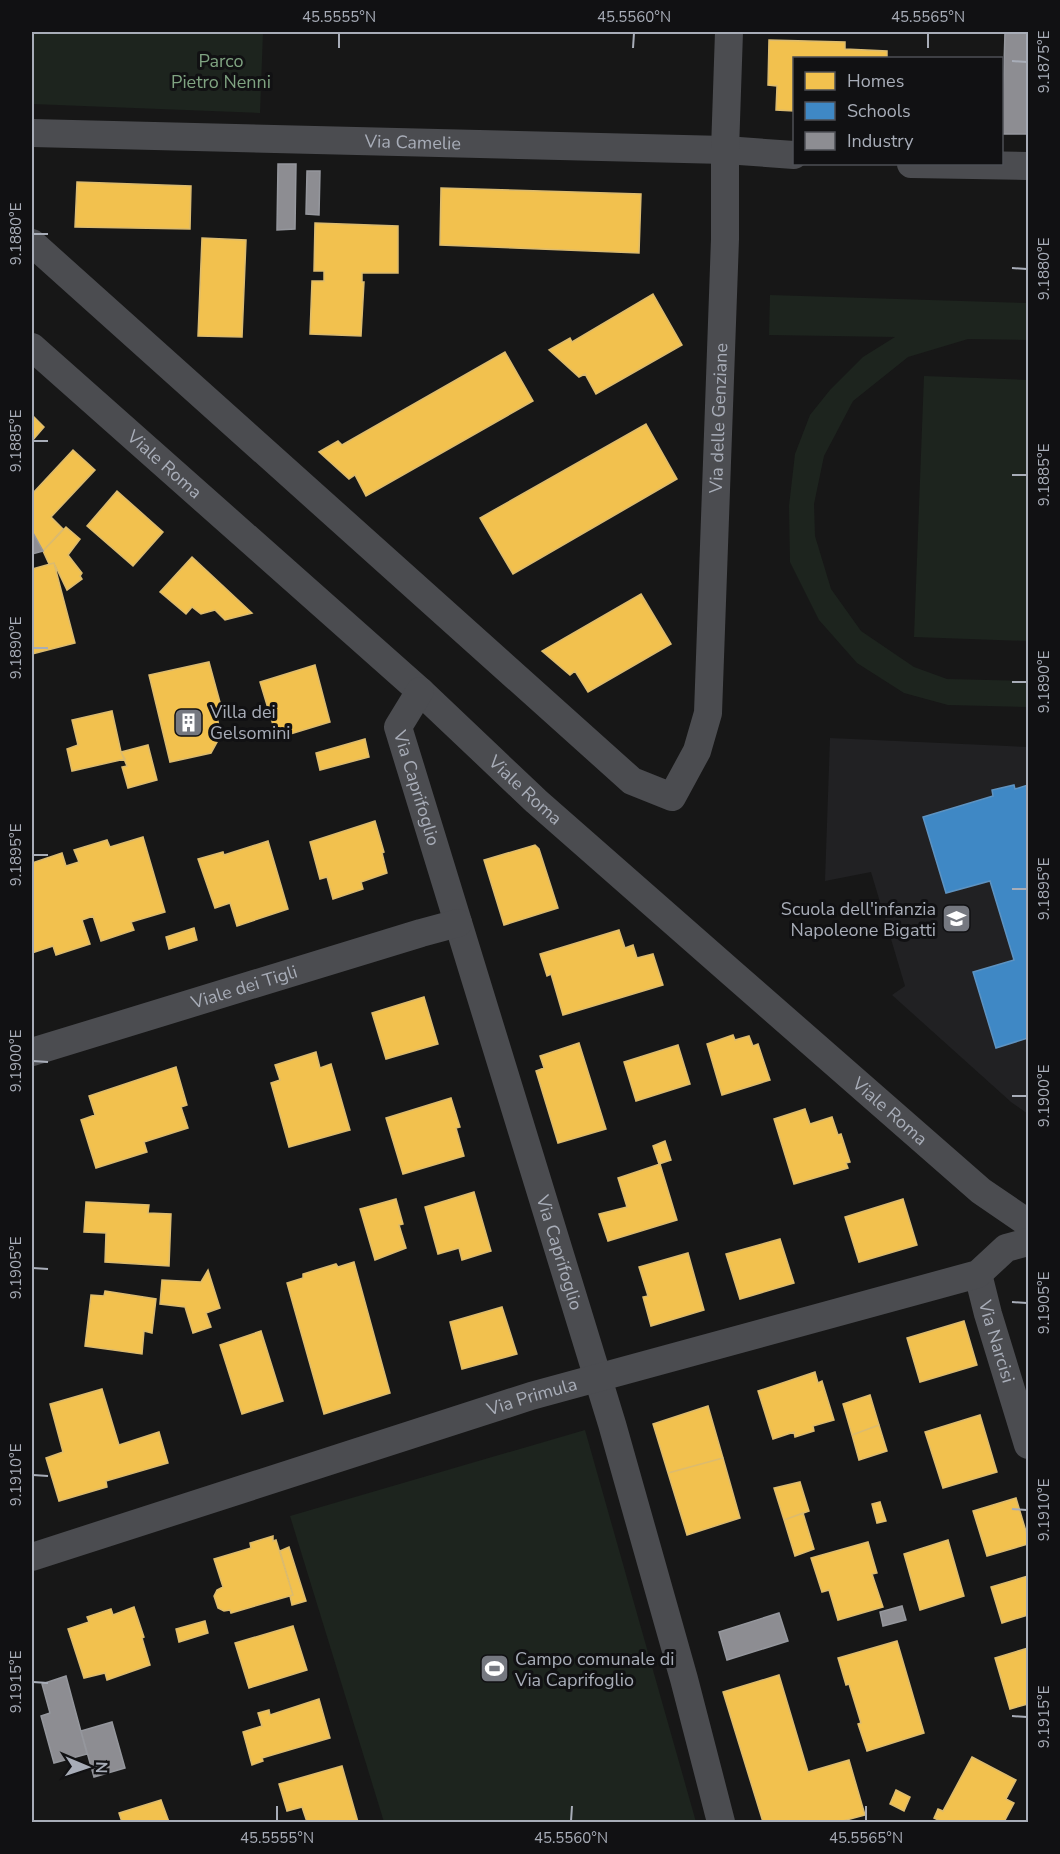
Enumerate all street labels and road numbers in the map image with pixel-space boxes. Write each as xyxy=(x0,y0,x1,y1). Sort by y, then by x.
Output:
street label: Via Camelie xyxy=(363,129,461,156)
street label: Via delle Genziane xyxy=(704,342,733,495)
street label: Viale Roma xyxy=(121,424,207,504)
street label: Via Caprifoglio xyxy=(387,727,446,848)
street label: Viale Roma xyxy=(482,749,567,830)
street label: Viale dei Tigli xyxy=(187,960,300,1015)
street label: Viale Roma xyxy=(846,1071,933,1151)
street label: Via Caprifoglio xyxy=(530,1191,588,1313)
street label: Via Narcisi xyxy=(973,1297,1020,1386)
street label: Via Primula xyxy=(483,1372,580,1422)

